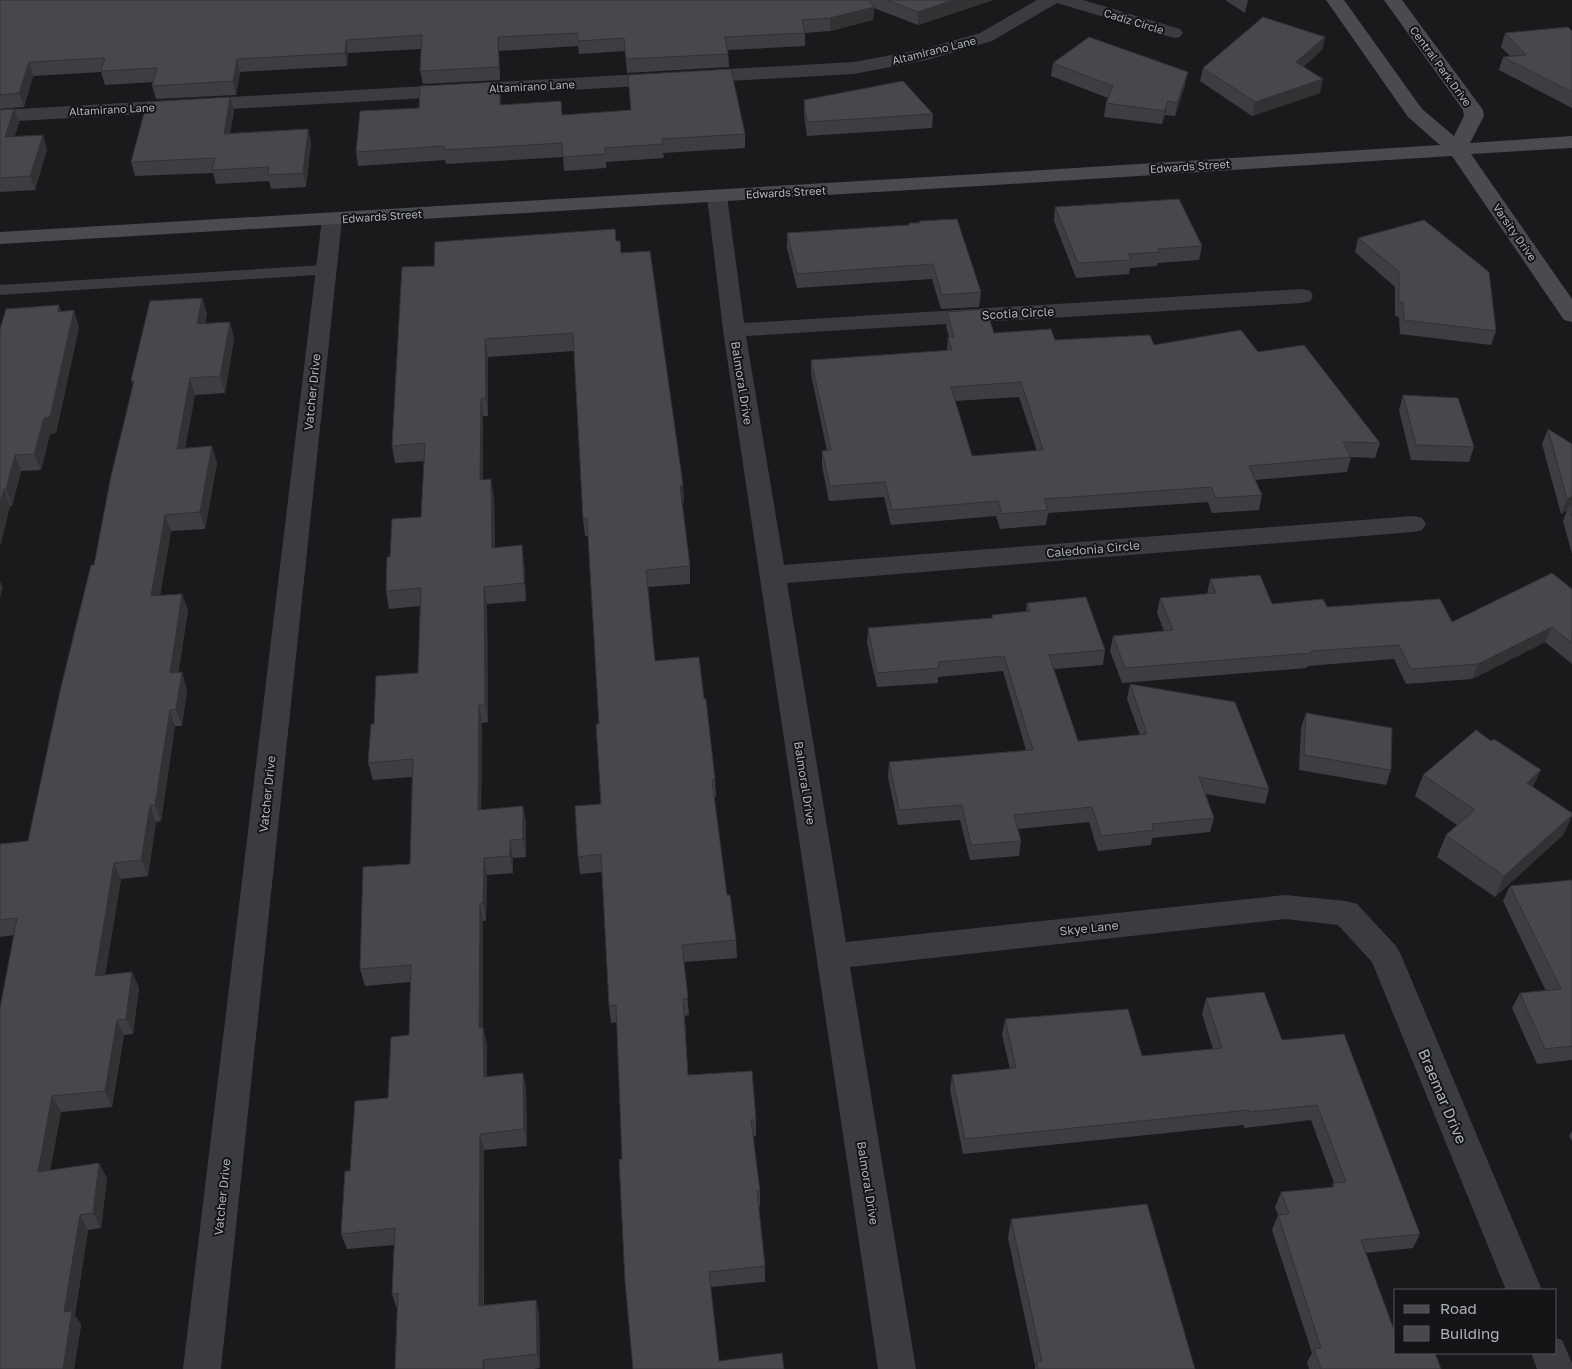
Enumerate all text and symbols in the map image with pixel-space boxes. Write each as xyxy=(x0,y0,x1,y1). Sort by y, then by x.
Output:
street label: Cadiz Circle xyxy=(1102,6,1166,36)
street label: Central Park Drive xyxy=(1408,24,1474,108)
street label: Altamirano Lane xyxy=(891,33,977,67)
street label: Altamirano Lane xyxy=(489,77,575,95)
street label: Altamirano Lane xyxy=(69,100,155,118)
street label: Edwards Street xyxy=(1149,157,1231,175)
street label: Edwards Street xyxy=(746,183,826,201)
street label: Varsity Drive xyxy=(1491,201,1539,263)
street label: Edwards Street xyxy=(341,207,423,225)
street label: Scotia Circle xyxy=(981,304,1055,322)
street label: Balmoral Drive xyxy=(728,340,756,426)
street label: Vatcher Drive xyxy=(301,353,323,431)
street label: Caledonia Circle xyxy=(1046,537,1140,561)
street label: Balmoral Drive xyxy=(791,740,819,826)
street label: Vatcher Drive xyxy=(256,755,278,833)
street label: Skye Lane xyxy=(1059,917,1119,939)
street label: Braemar Drive xyxy=(1415,1046,1471,1146)
street label: Balmoral Drive xyxy=(854,1140,882,1226)
street label: Vatcher Drive xyxy=(211,1158,233,1236)
legend xyxy=(1394,1289,1557,1354)
text: Road xyxy=(1440,1299,1477,1317)
text: Building xyxy=(1440,1324,1500,1342)

